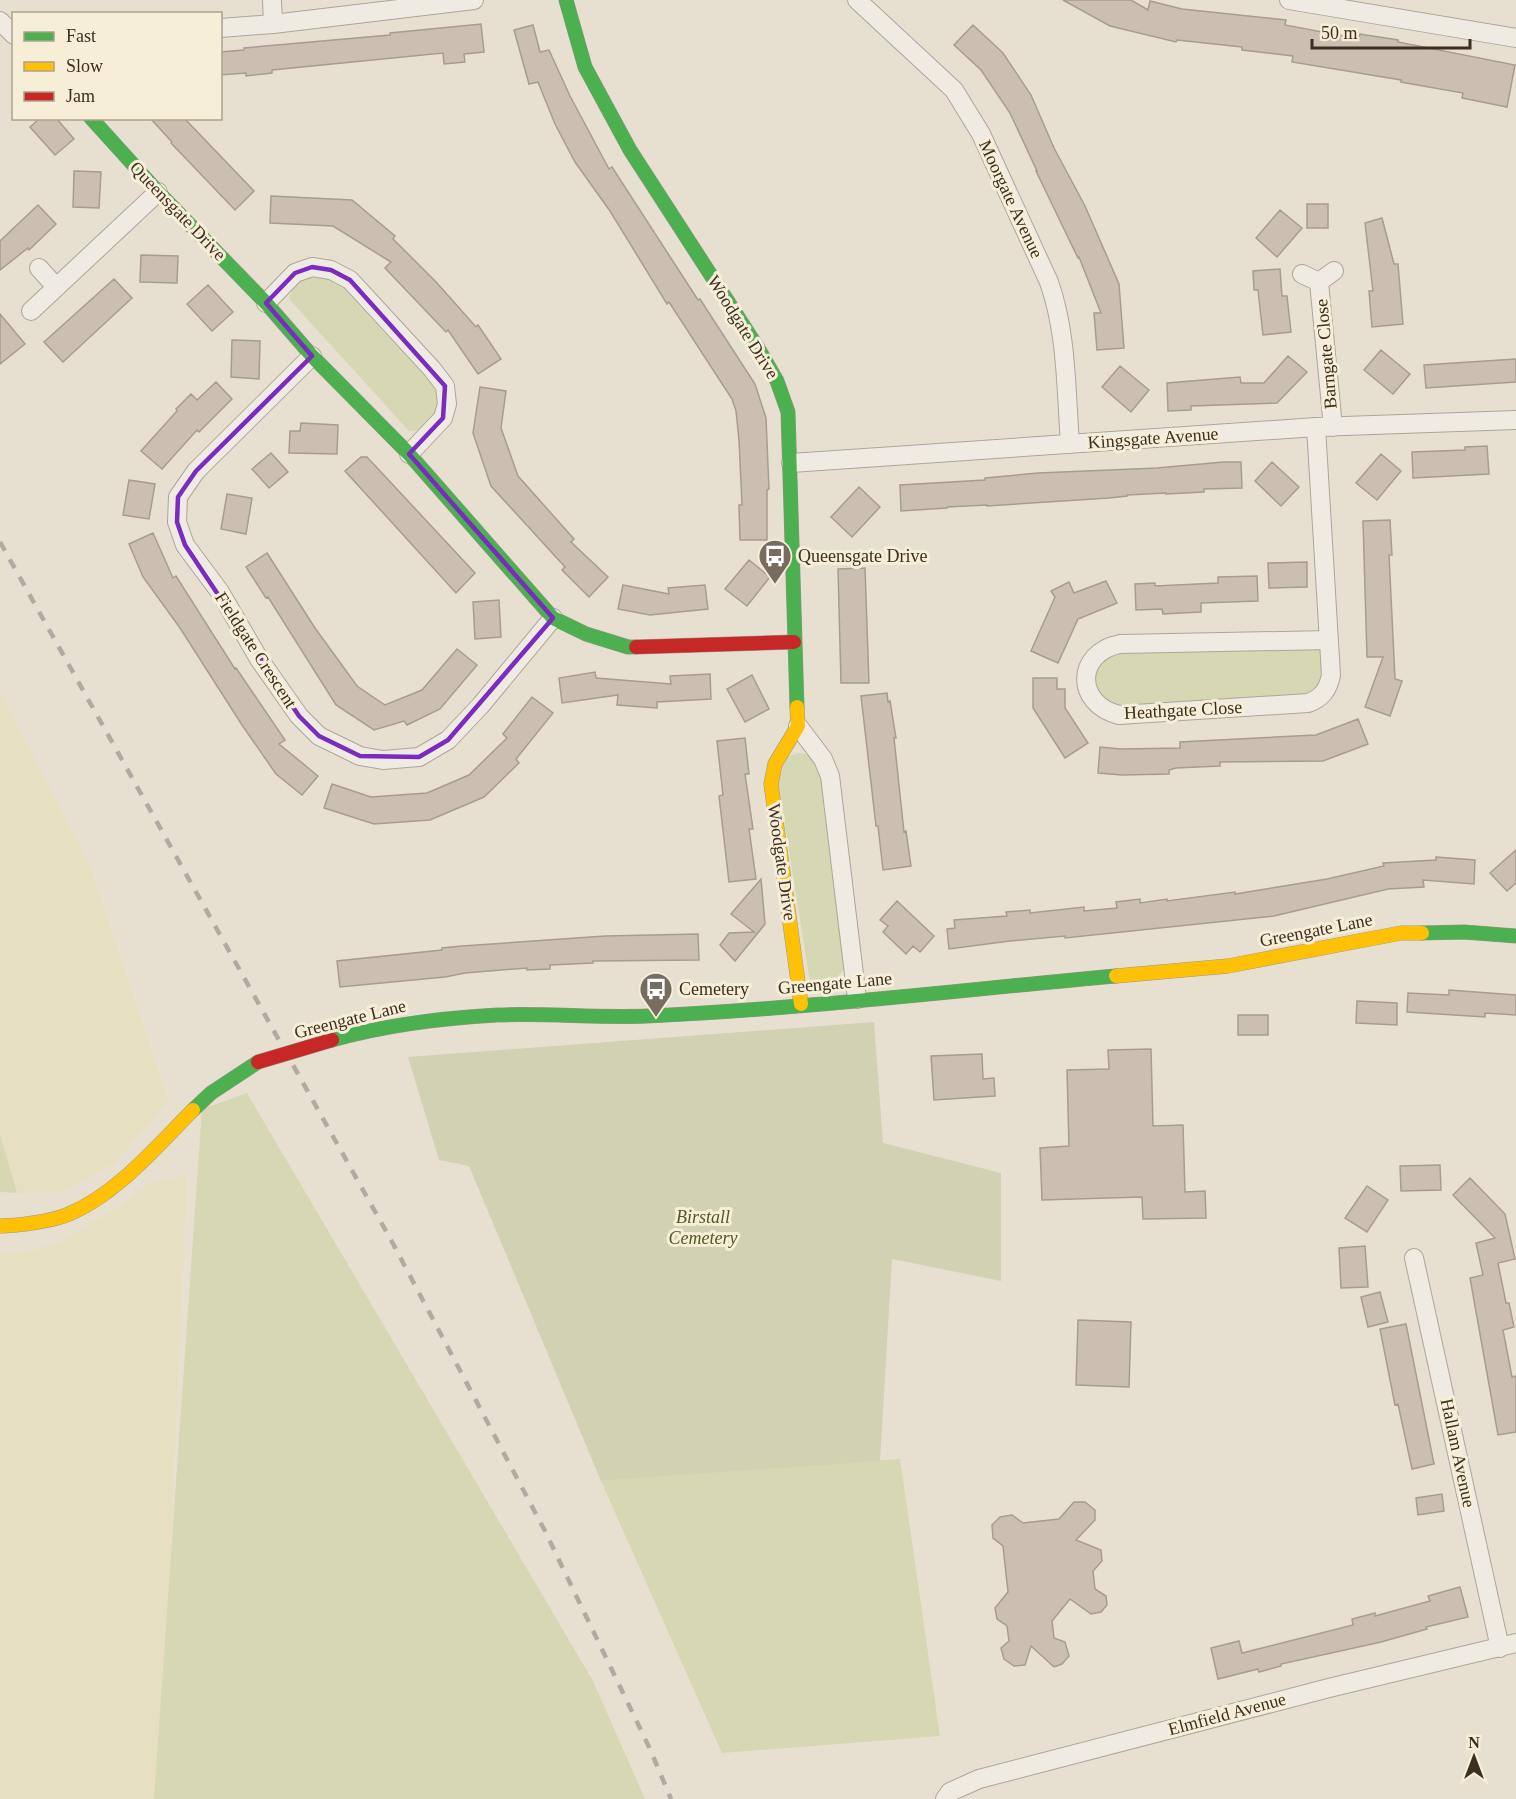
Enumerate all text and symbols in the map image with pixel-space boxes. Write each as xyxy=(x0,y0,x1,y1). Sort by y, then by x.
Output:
legend xyxy=(12,12,222,120)
scale bar xyxy=(1312,12,1470,50)
text: 50 m xyxy=(1321,23,1358,43)
text: Fast xyxy=(66,26,96,46)
text: Slow xyxy=(66,56,103,76)
text: Jam xyxy=(66,86,95,106)
street label: Moorgate Avenue xyxy=(975,137,1047,261)
street label: Queensgate Drive xyxy=(126,157,230,265)
street label: Woodgate Drive xyxy=(703,272,783,382)
street label: Barngate Close xyxy=(1311,298,1341,410)
street label: Kingsgate Avenue xyxy=(1087,423,1219,453)
bus stop icon: Queensgate Drive xyxy=(757,538,793,585)
place label: Queensgate Drive xyxy=(798,546,927,566)
street label: Fieldgate Crescent xyxy=(211,588,301,712)
street label: Heathgate Close xyxy=(1123,697,1243,723)
street label: Woodgate Drive xyxy=(764,802,800,922)
street label: Greengate Lane xyxy=(1258,909,1374,951)
street label: Greengate Lane xyxy=(777,968,893,998)
bus stop icon: Cemetery xyxy=(638,971,674,1018)
place label: Cemetery xyxy=(679,979,749,999)
street label: Greengate Lane xyxy=(292,995,408,1043)
park label: Birstall Cemetery xyxy=(669,1207,737,1248)
street label: Hallam Avenue xyxy=(1437,1397,1479,1509)
street label: Elmfield Avenue xyxy=(1166,1689,1288,1739)
north arrow xyxy=(1444,1727,1504,1787)
text: N xyxy=(1468,1734,1480,1751)

